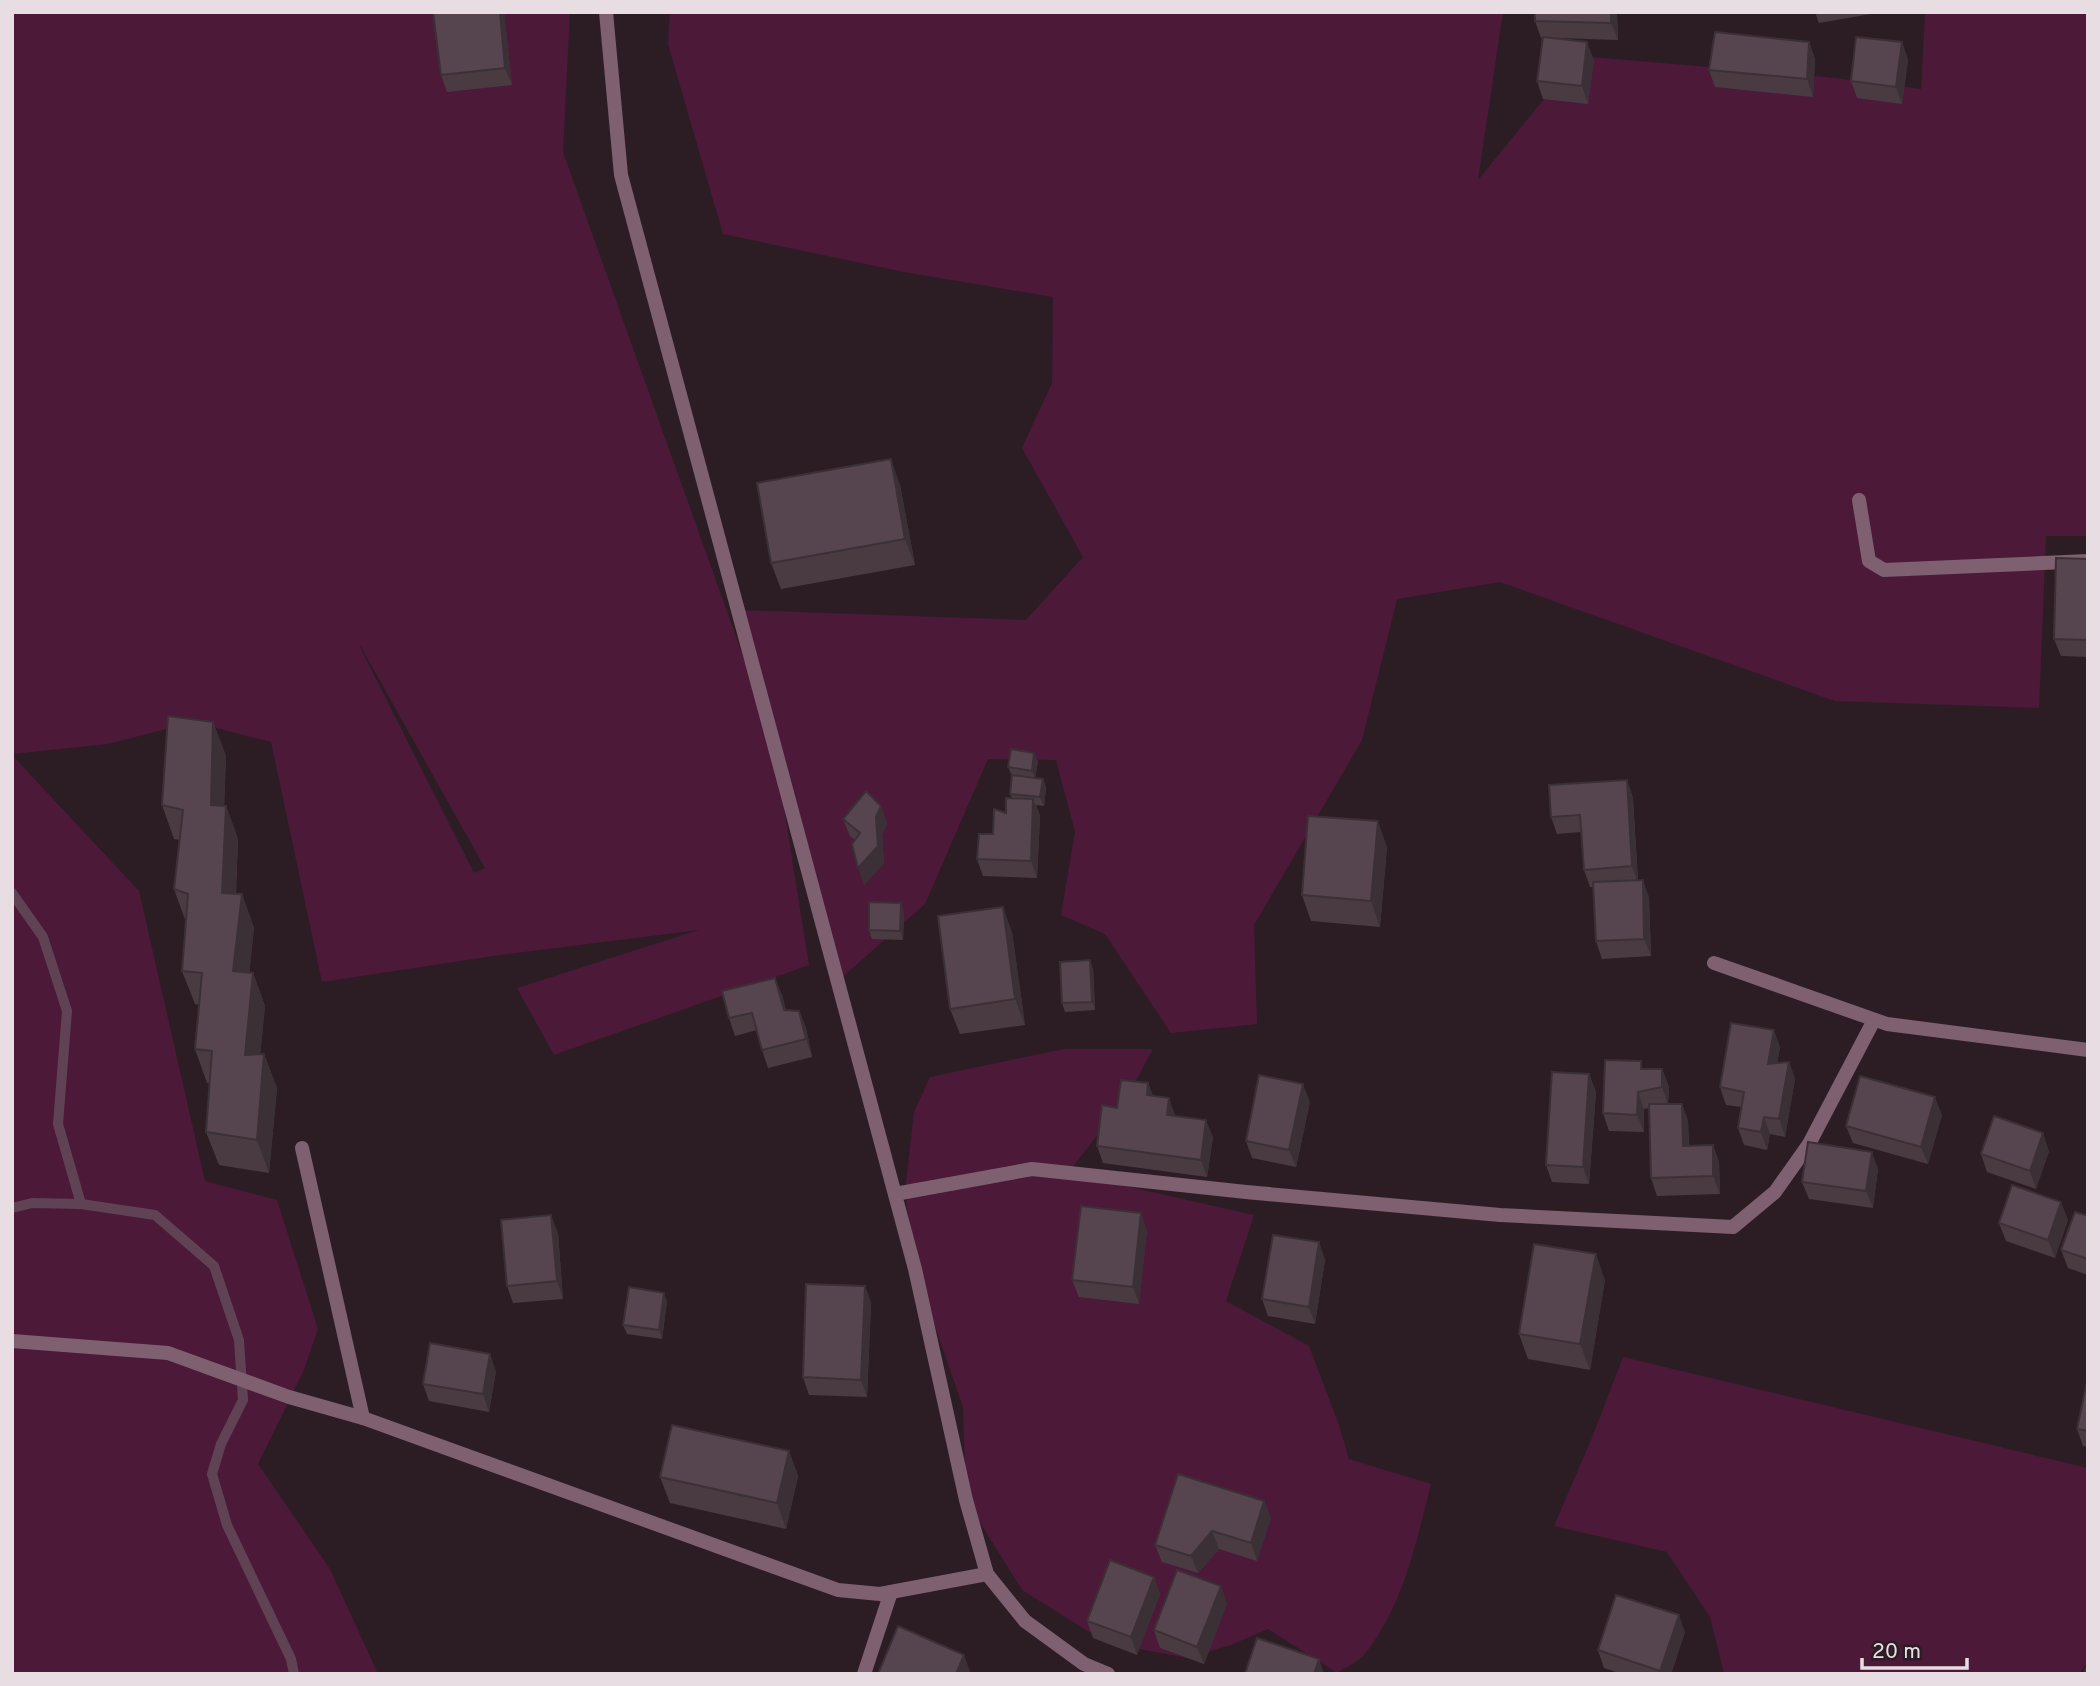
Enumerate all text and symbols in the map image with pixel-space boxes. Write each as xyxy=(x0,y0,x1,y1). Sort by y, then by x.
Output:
scale bar xyxy=(1862,1626,1967,1670)
text: 20 m xyxy=(1872,1639,1921,1666)

